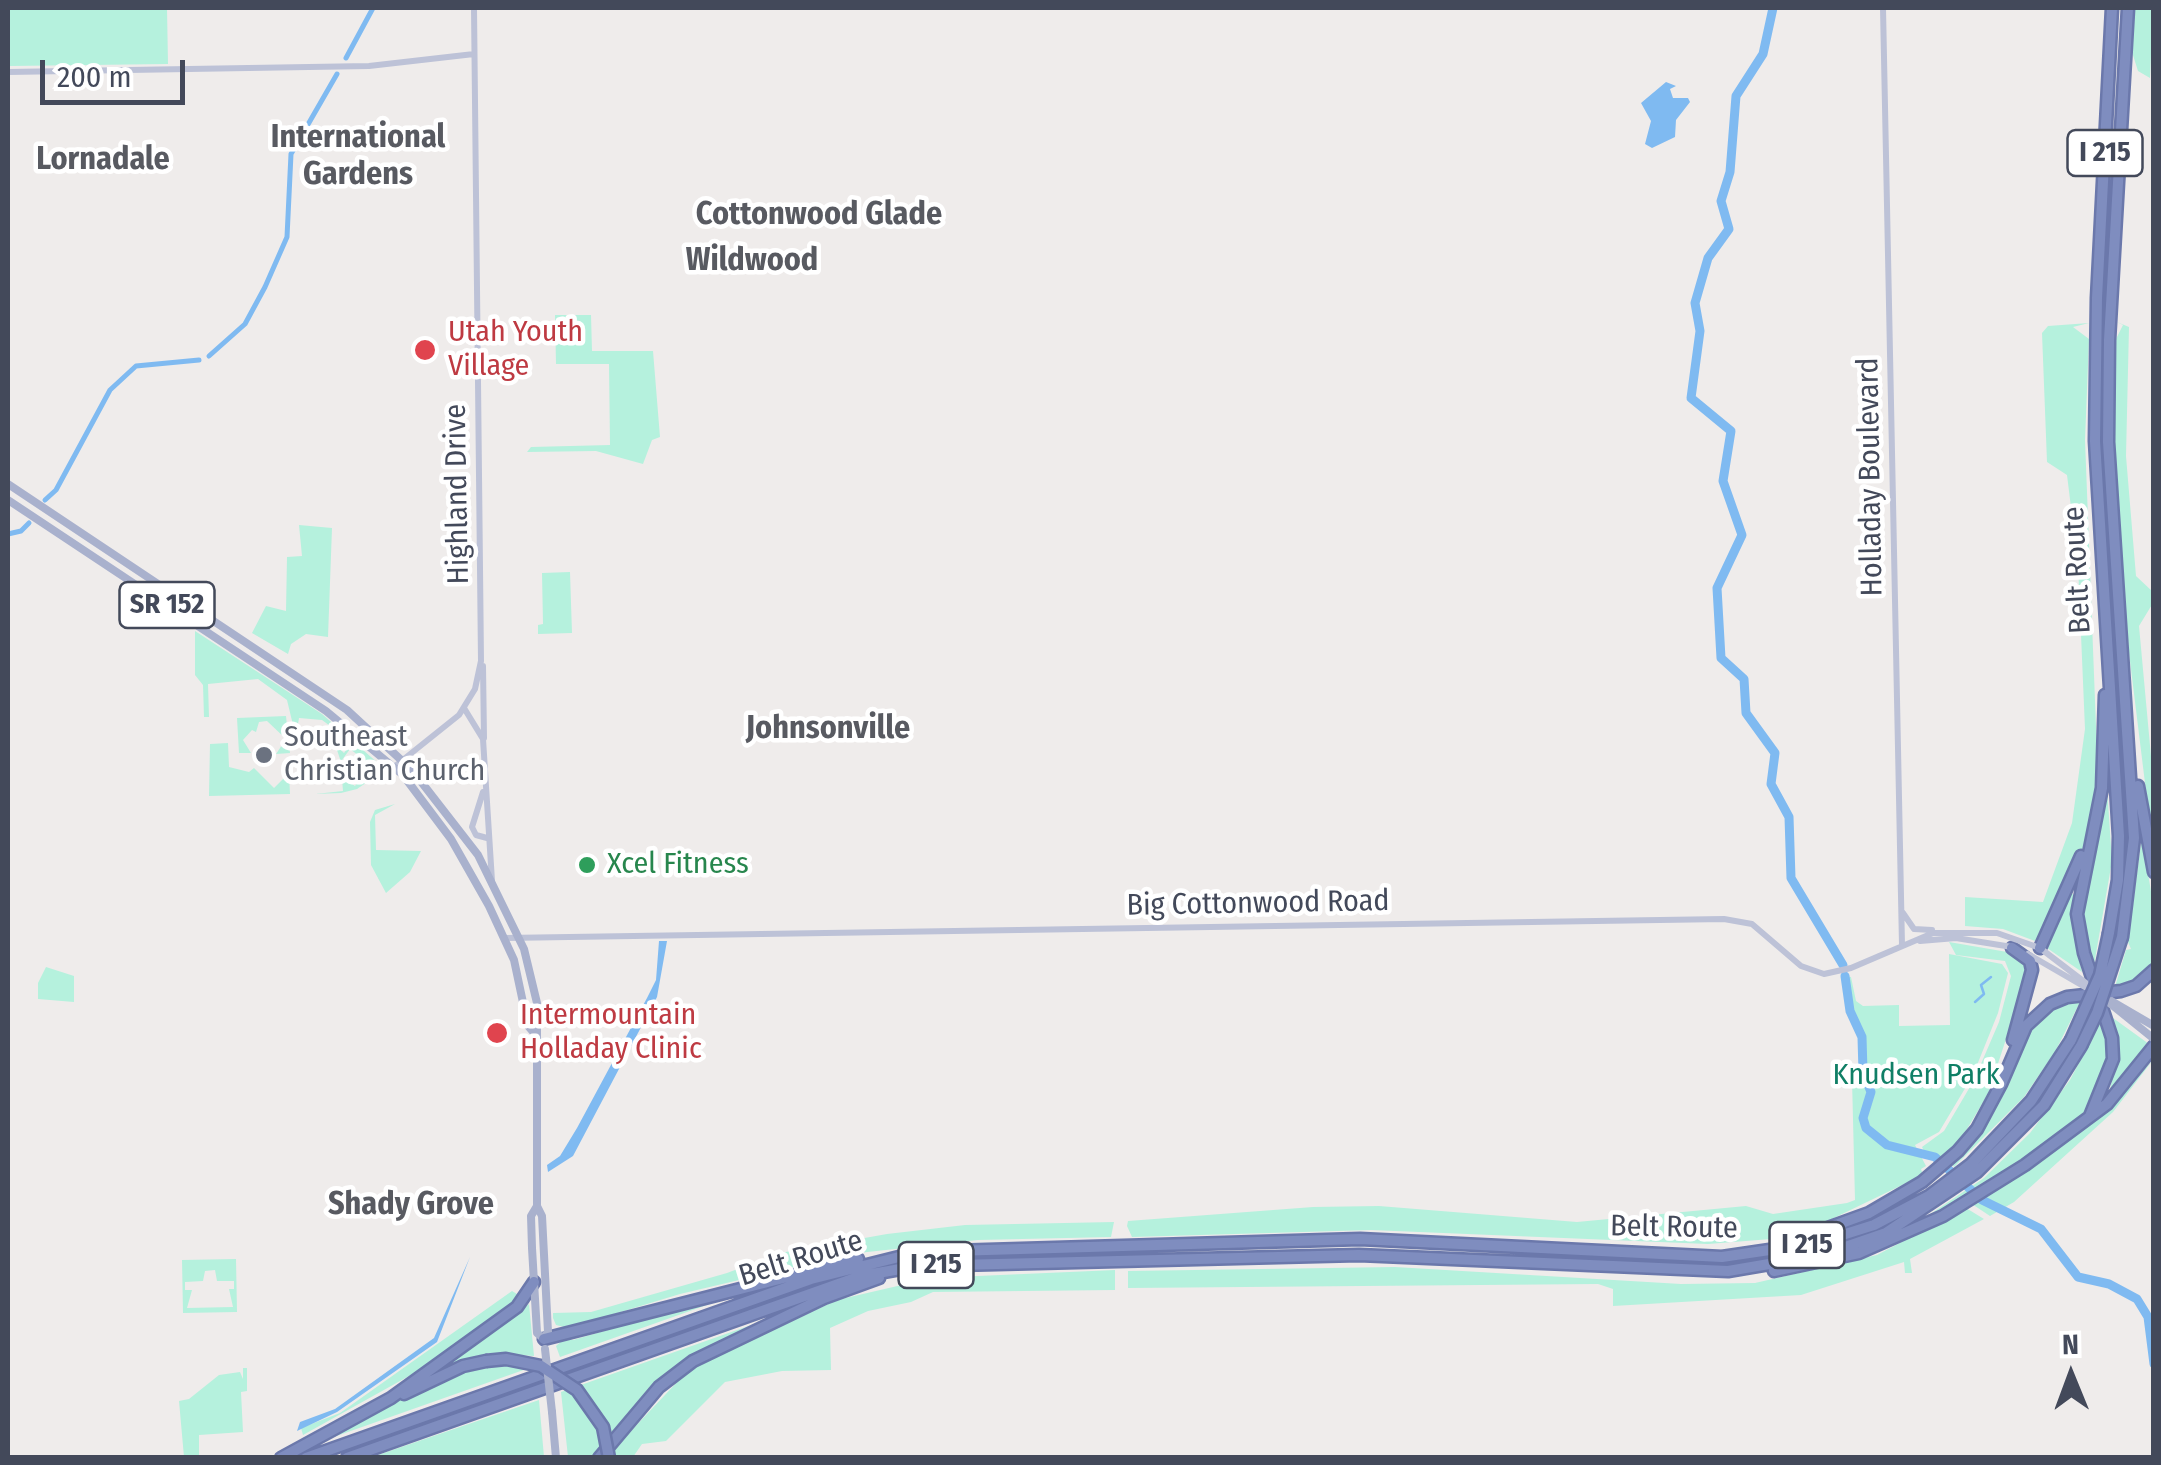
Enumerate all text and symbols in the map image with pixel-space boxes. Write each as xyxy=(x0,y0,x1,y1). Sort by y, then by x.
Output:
scale bar xyxy=(45,40,190,102)
text: 200 m xyxy=(57,59,132,95)
district label: International Gardens xyxy=(271,119,445,194)
road number: I 215 xyxy=(2068,130,2142,176)
district label: Lornadale xyxy=(36,141,170,179)
district label: Cottonwood Glade xyxy=(696,196,942,234)
district label: Wildwood xyxy=(686,242,818,280)
place label: Utah Youth Village xyxy=(448,315,583,386)
marker: Utah Youth Village xyxy=(412,337,438,363)
street label: Holladay Boulevard xyxy=(1851,357,1891,597)
street label: Highland Drive xyxy=(438,403,478,585)
street label: Belt Route xyxy=(2057,505,2099,635)
road number: SR 152 xyxy=(120,582,214,628)
district label: Johnsonville xyxy=(746,710,910,748)
place label: Southeast Christian Church xyxy=(284,720,485,790)
marker: Southeast Christian Church xyxy=(253,744,275,766)
place label: Xcel Fitness xyxy=(607,847,749,883)
marker: Xcel Fitness xyxy=(576,854,598,876)
street label: Big Cottonwood Road xyxy=(1126,884,1390,924)
place label: Intermountain Holladay Clinic xyxy=(520,998,702,1068)
marker: Intermountain Holladay Clinic xyxy=(484,1020,510,1046)
park label: Knudsen Park xyxy=(1832,1058,2000,1094)
district label: Shady Grove xyxy=(328,1186,494,1224)
street label: Belt Route xyxy=(1610,1209,1738,1247)
road number: I 215 xyxy=(1770,1222,1844,1268)
street label: Belt Route xyxy=(735,1223,867,1295)
road number: I 215 xyxy=(898,1242,974,1288)
north arrow xyxy=(2021,1325,2121,1425)
text: N xyxy=(2062,1328,2079,1361)

